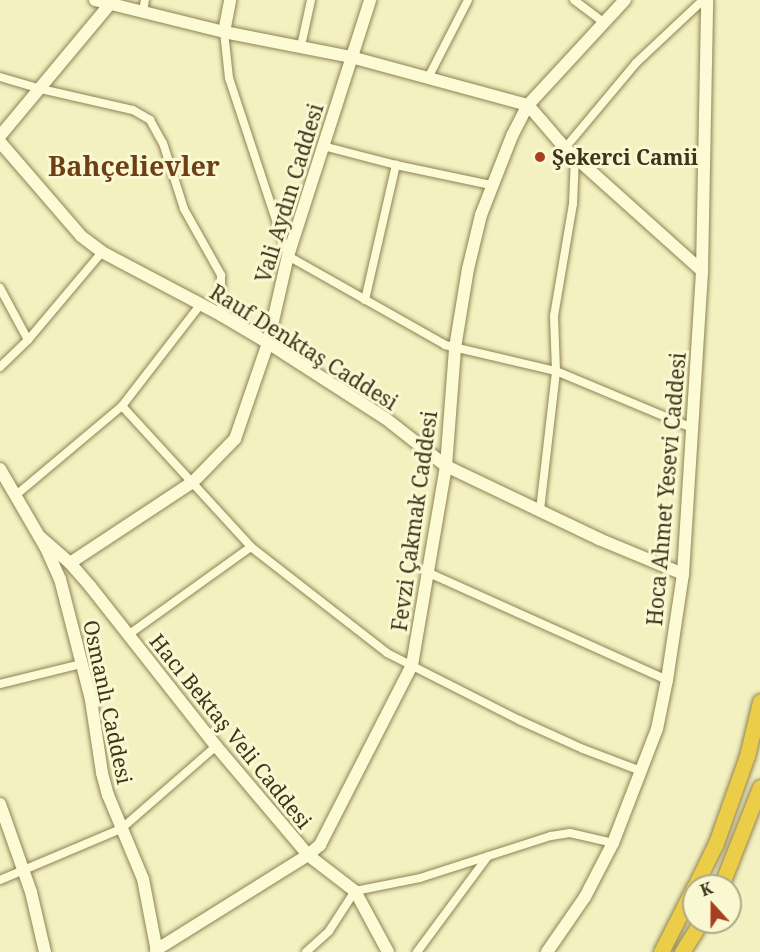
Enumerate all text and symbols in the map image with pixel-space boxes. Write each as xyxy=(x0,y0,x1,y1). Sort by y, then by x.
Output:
street label: Vali Aydın Caddesi xyxy=(250,101,328,285)
place label: Şekerci Camii xyxy=(552,144,698,170)
district label: Bahçelievler xyxy=(48,150,220,182)
marker: Şekerci Camii xyxy=(533,150,547,164)
street label: Rauf Denktaş Caddesi xyxy=(205,279,403,415)
street label: Hoca Ahmet Yesevi Caddesi xyxy=(641,351,691,627)
street label: Fevzi Çakmak Caddesi xyxy=(386,409,442,633)
street label: Osmanlı Caddesi xyxy=(78,618,138,786)
street label: Hacı Bektaş Veli Caddesi xyxy=(145,629,317,833)
north arrow xyxy=(682,874,742,934)
text: K xyxy=(697,877,716,901)

